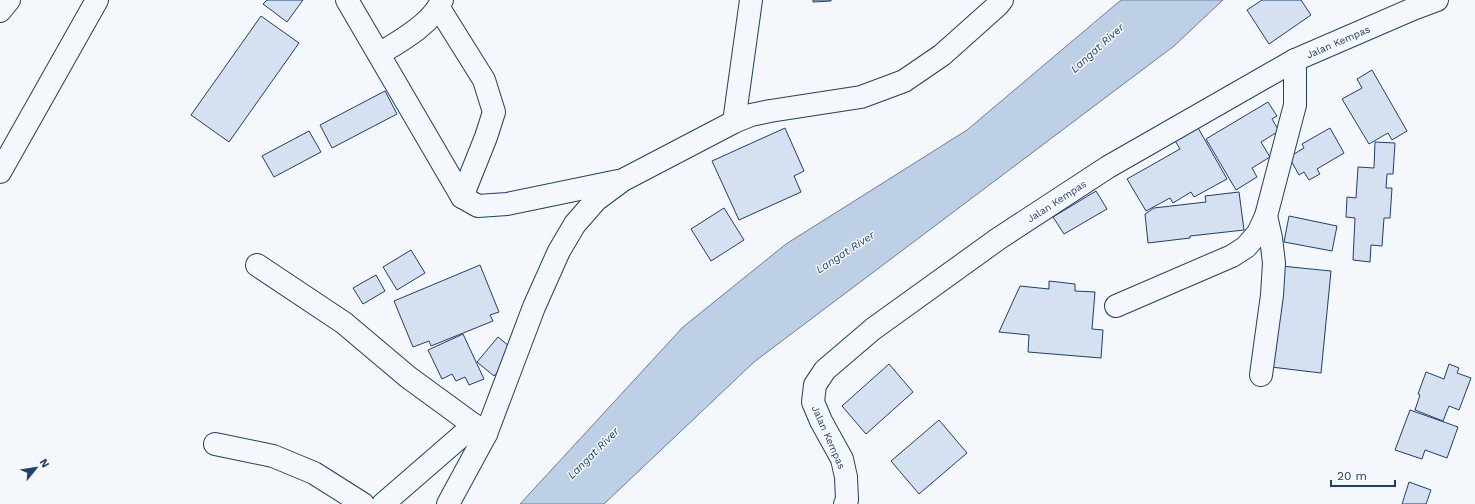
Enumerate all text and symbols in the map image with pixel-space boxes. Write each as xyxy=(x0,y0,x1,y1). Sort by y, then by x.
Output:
water label: Langat River xyxy=(1068,21,1127,76)
street label: Jalan Kempas xyxy=(1305,23,1372,60)
street label: Jalan Kempas xyxy=(1025,178,1088,225)
water label: Langat River xyxy=(814,228,878,276)
street label: Jalan Kempas xyxy=(810,404,847,471)
water label: Langat River xyxy=(565,424,622,482)
north arrow xyxy=(16,448,56,488)
text: N xyxy=(37,456,52,470)
scale bar xyxy=(1331,462,1395,488)
text: 20 m xyxy=(1337,469,1367,483)

